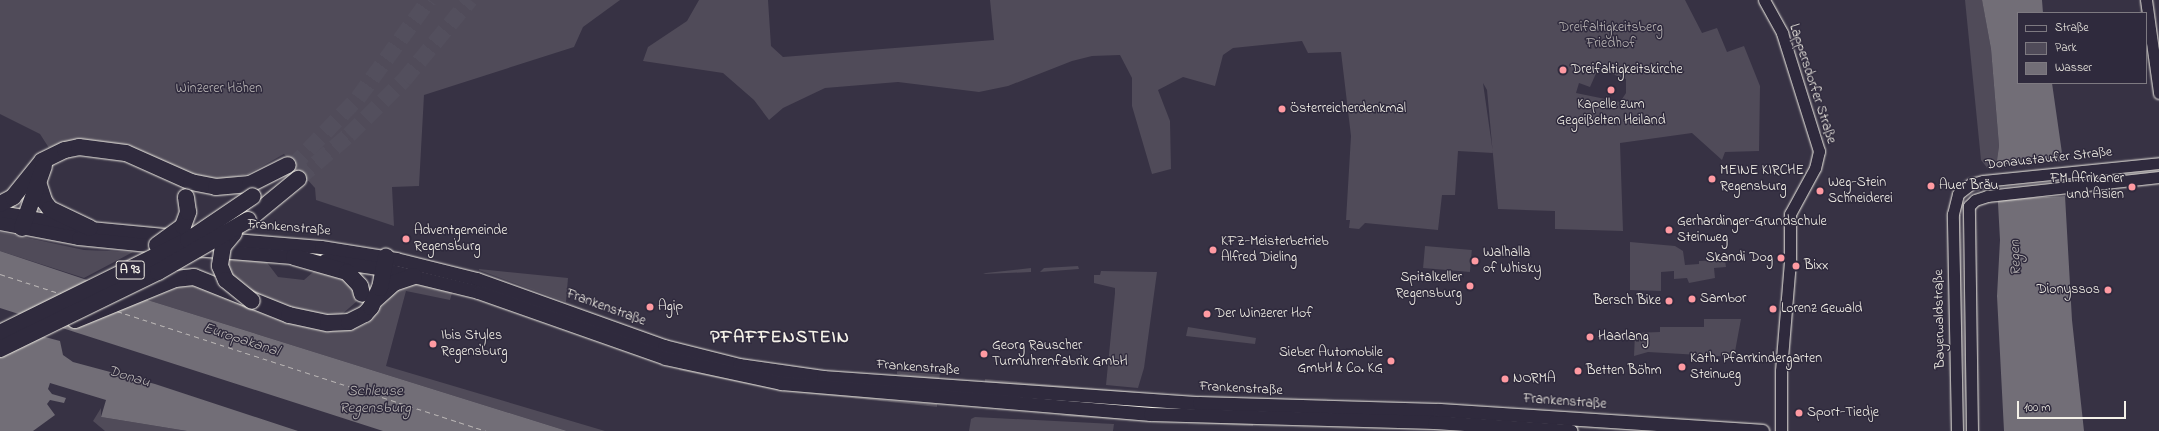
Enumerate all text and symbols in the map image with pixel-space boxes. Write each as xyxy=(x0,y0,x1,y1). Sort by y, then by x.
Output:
legend xyxy=(2017,12,2147,84)
text: Straße xyxy=(2055,19,2089,37)
park label: Dreifaltigkeitsberg Friedhof xyxy=(1559,20,1663,52)
street label: Lappersdorfer Straße xyxy=(1785,22,1839,146)
text: Park xyxy=(2055,39,2077,57)
text: Wasser xyxy=(2055,59,2092,77)
place label: Dreifaltigkeitskirche xyxy=(1571,62,1683,78)
marker: Dreifaltigkeitskirche xyxy=(1558,65,1568,75)
park label: Winzerer Höhen xyxy=(176,81,262,97)
marker: Kapelle zum Gegeißelten Heiland xyxy=(1606,85,1616,95)
place label: Kapelle zum Gegeißelten Heiland xyxy=(1556,97,1666,130)
place label: Österreicherdenkmal xyxy=(1290,101,1406,117)
marker: Österreicherdenkmal xyxy=(1277,104,1287,114)
street label: Donaustaufer Straße xyxy=(1985,144,2113,174)
place label: MEINE KIRCHE Regensburg xyxy=(1720,163,1804,196)
place label: FM Afrikaner und Asien xyxy=(2050,171,2124,204)
marker: MEINE KIRCHE Regensburg xyxy=(1707,174,1717,184)
place label: Weg-Stein Schneiderei xyxy=(1828,175,1893,208)
place label: Auer Bräu xyxy=(1939,178,1999,194)
marker: Auer Bräu xyxy=(1926,181,1936,191)
marker: FM Afrikaner und Asien xyxy=(2127,182,2137,192)
marker: Weg-Stein Schneiderei xyxy=(1815,186,1825,196)
place label: Gerhardinger-Grundschule Steinweg xyxy=(1677,214,1827,246)
street label: Frankenstraße xyxy=(247,216,331,240)
place label: Adventgemeinde Regensburg xyxy=(414,223,507,256)
marker: Gerhardinger-Grundschule Steinweg xyxy=(1664,225,1674,235)
marker: Adventgemeinde Regensburg xyxy=(401,234,411,244)
place label: KFZ-Meisterbetrieb Alfred Dieling xyxy=(1221,234,1329,266)
water label: Regen xyxy=(2006,240,2026,276)
marker: KFZ-Meisterbetrieb Alfred Dieling xyxy=(1208,245,1218,255)
place label: Walhalla of Whisky xyxy=(1483,245,1541,278)
place label: Skandi Dog xyxy=(1706,250,1773,266)
marker: Skandi Dog xyxy=(1776,253,1786,263)
marker: Walhalla of Whisky xyxy=(1470,256,1480,266)
place label: Bixx xyxy=(1804,258,1828,274)
road number: A 93 xyxy=(115,259,145,281)
marker: Bixx xyxy=(1791,261,1801,271)
street label: Bayerwaldstraße xyxy=(1931,269,1949,369)
place label: Spitalkeller Regensburg xyxy=(1395,270,1462,302)
marker: Spitalkeller Regensburg xyxy=(1465,281,1475,291)
place label: Dionyssos xyxy=(2037,282,2100,298)
marker: Dionyssos xyxy=(2103,285,2113,295)
street label: Frankenstraße xyxy=(564,286,648,330)
place label: Sambor xyxy=(1700,291,1746,307)
place label: Bersch Bike xyxy=(1593,293,1661,309)
marker: Sambor xyxy=(1687,294,1697,304)
marker: Bersch Bike xyxy=(1664,296,1674,306)
place label: Agip xyxy=(658,299,683,315)
place label: Lorenz Gewald xyxy=(1781,301,1862,317)
marker: Agip xyxy=(645,302,655,312)
marker: Lorenz Gewald xyxy=(1768,304,1778,314)
place label: Der Winzerer Hof xyxy=(1215,306,1313,322)
marker: Der Winzerer Hof xyxy=(1202,309,1212,319)
water label: Europakanal xyxy=(201,319,281,361)
district label: PFAFFENSTEIN xyxy=(710,327,850,349)
place label: Ibis Styles Regensburg xyxy=(441,328,508,360)
place label: Haarlang xyxy=(1598,329,1649,345)
marker: Haarlang xyxy=(1585,332,1595,342)
place label: Georg Rauscher Turmuhrenfabrik GmbH xyxy=(992,338,1128,370)
marker: Ibis Styles Regensburg xyxy=(428,339,438,349)
place label: Sieber Automobile GmbH & Co. KG xyxy=(1279,345,1383,378)
marker: Georg Rauscher Turmuhrenfabrik GmbH xyxy=(979,349,989,359)
place label: Kath. Pfarrkindergarten Steinweg xyxy=(1690,351,1822,384)
marker: Sieber Automobile GmbH & Co. KG xyxy=(1386,356,1396,366)
street label: Frankenstraße xyxy=(876,357,960,379)
water label: Donau xyxy=(106,362,152,392)
marker: Kath. Pfarrkindergarten Steinweg xyxy=(1677,362,1687,372)
place label: Betten Böhm xyxy=(1586,363,1662,379)
marker: Betten Böhm xyxy=(1573,366,1583,376)
place label: NORMA xyxy=(1513,371,1556,387)
marker: NORMA xyxy=(1500,374,1510,384)
street label: Frankenstraße xyxy=(1199,378,1283,400)
water label: Schleuse Regensburg xyxy=(339,382,411,417)
street label: Frankenstraße xyxy=(1523,391,1607,413)
scale bar xyxy=(2019,393,2128,419)
text: 100 m xyxy=(2024,399,2051,417)
place label: Sport-Tiedje xyxy=(1807,405,1879,421)
marker: Sport-Tiedje xyxy=(1794,408,1804,418)

